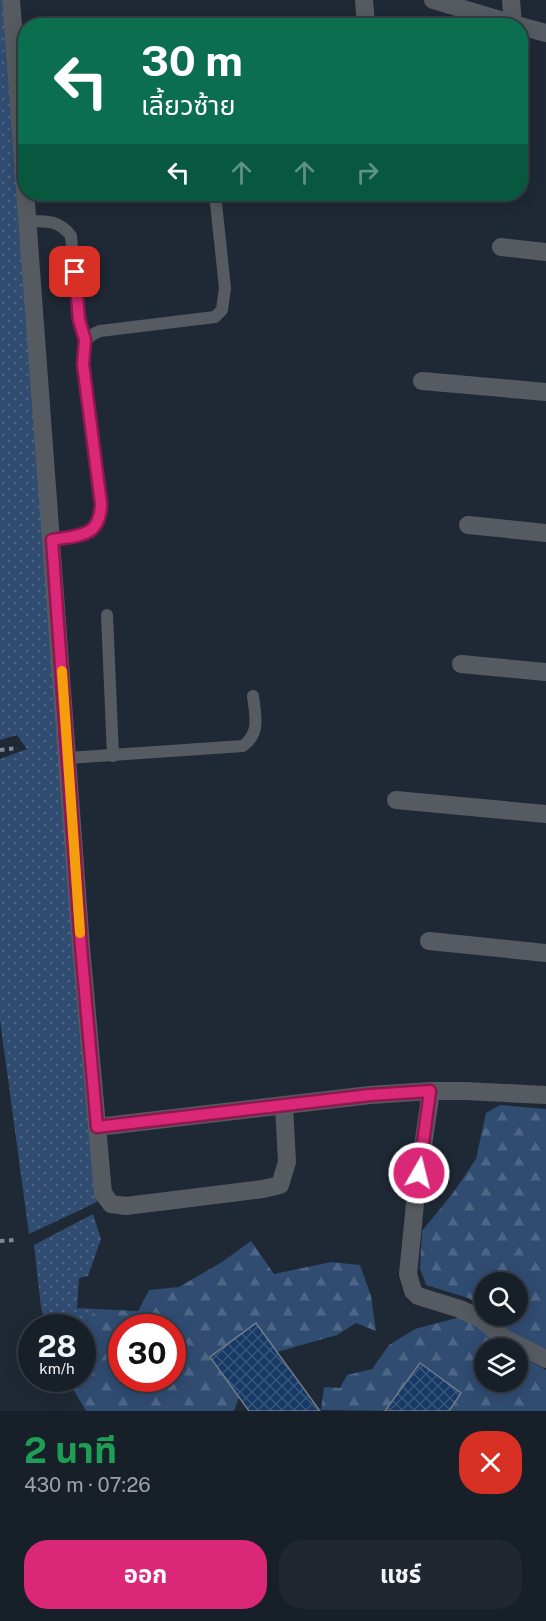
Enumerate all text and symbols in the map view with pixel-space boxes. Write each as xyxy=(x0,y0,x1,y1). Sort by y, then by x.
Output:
text: 30 m xyxy=(141,36,243,85)
icon: left xyxy=(42,42,120,120)
text: เลี้ยวซ้าย xyxy=(141,89,235,121)
icon: left xyxy=(162,156,195,189)
icon: ahead xyxy=(225,156,258,189)
icon: ahead xyxy=(288,156,321,189)
icon: right xyxy=(351,156,384,189)
pin xyxy=(49,246,100,297)
icon: arrive xyxy=(58,255,91,288)
position arrow xyxy=(387,1141,451,1205)
map controls xyxy=(474,1272,528,1392)
button: search xyxy=(474,1272,528,1326)
speed limit sign: 30 xyxy=(108,1314,186,1392)
text: 28 xyxy=(37,1328,77,1364)
button: layers xyxy=(474,1338,528,1392)
text: km/h xyxy=(39,1360,75,1377)
text: 2 นาที xyxy=(24,1429,117,1471)
button: close xyxy=(459,1431,522,1494)
text: 430 m · 07:26 xyxy=(24,1473,151,1497)
button: ออก xyxy=(24,1540,267,1609)
button: แชร์ xyxy=(279,1540,522,1609)

